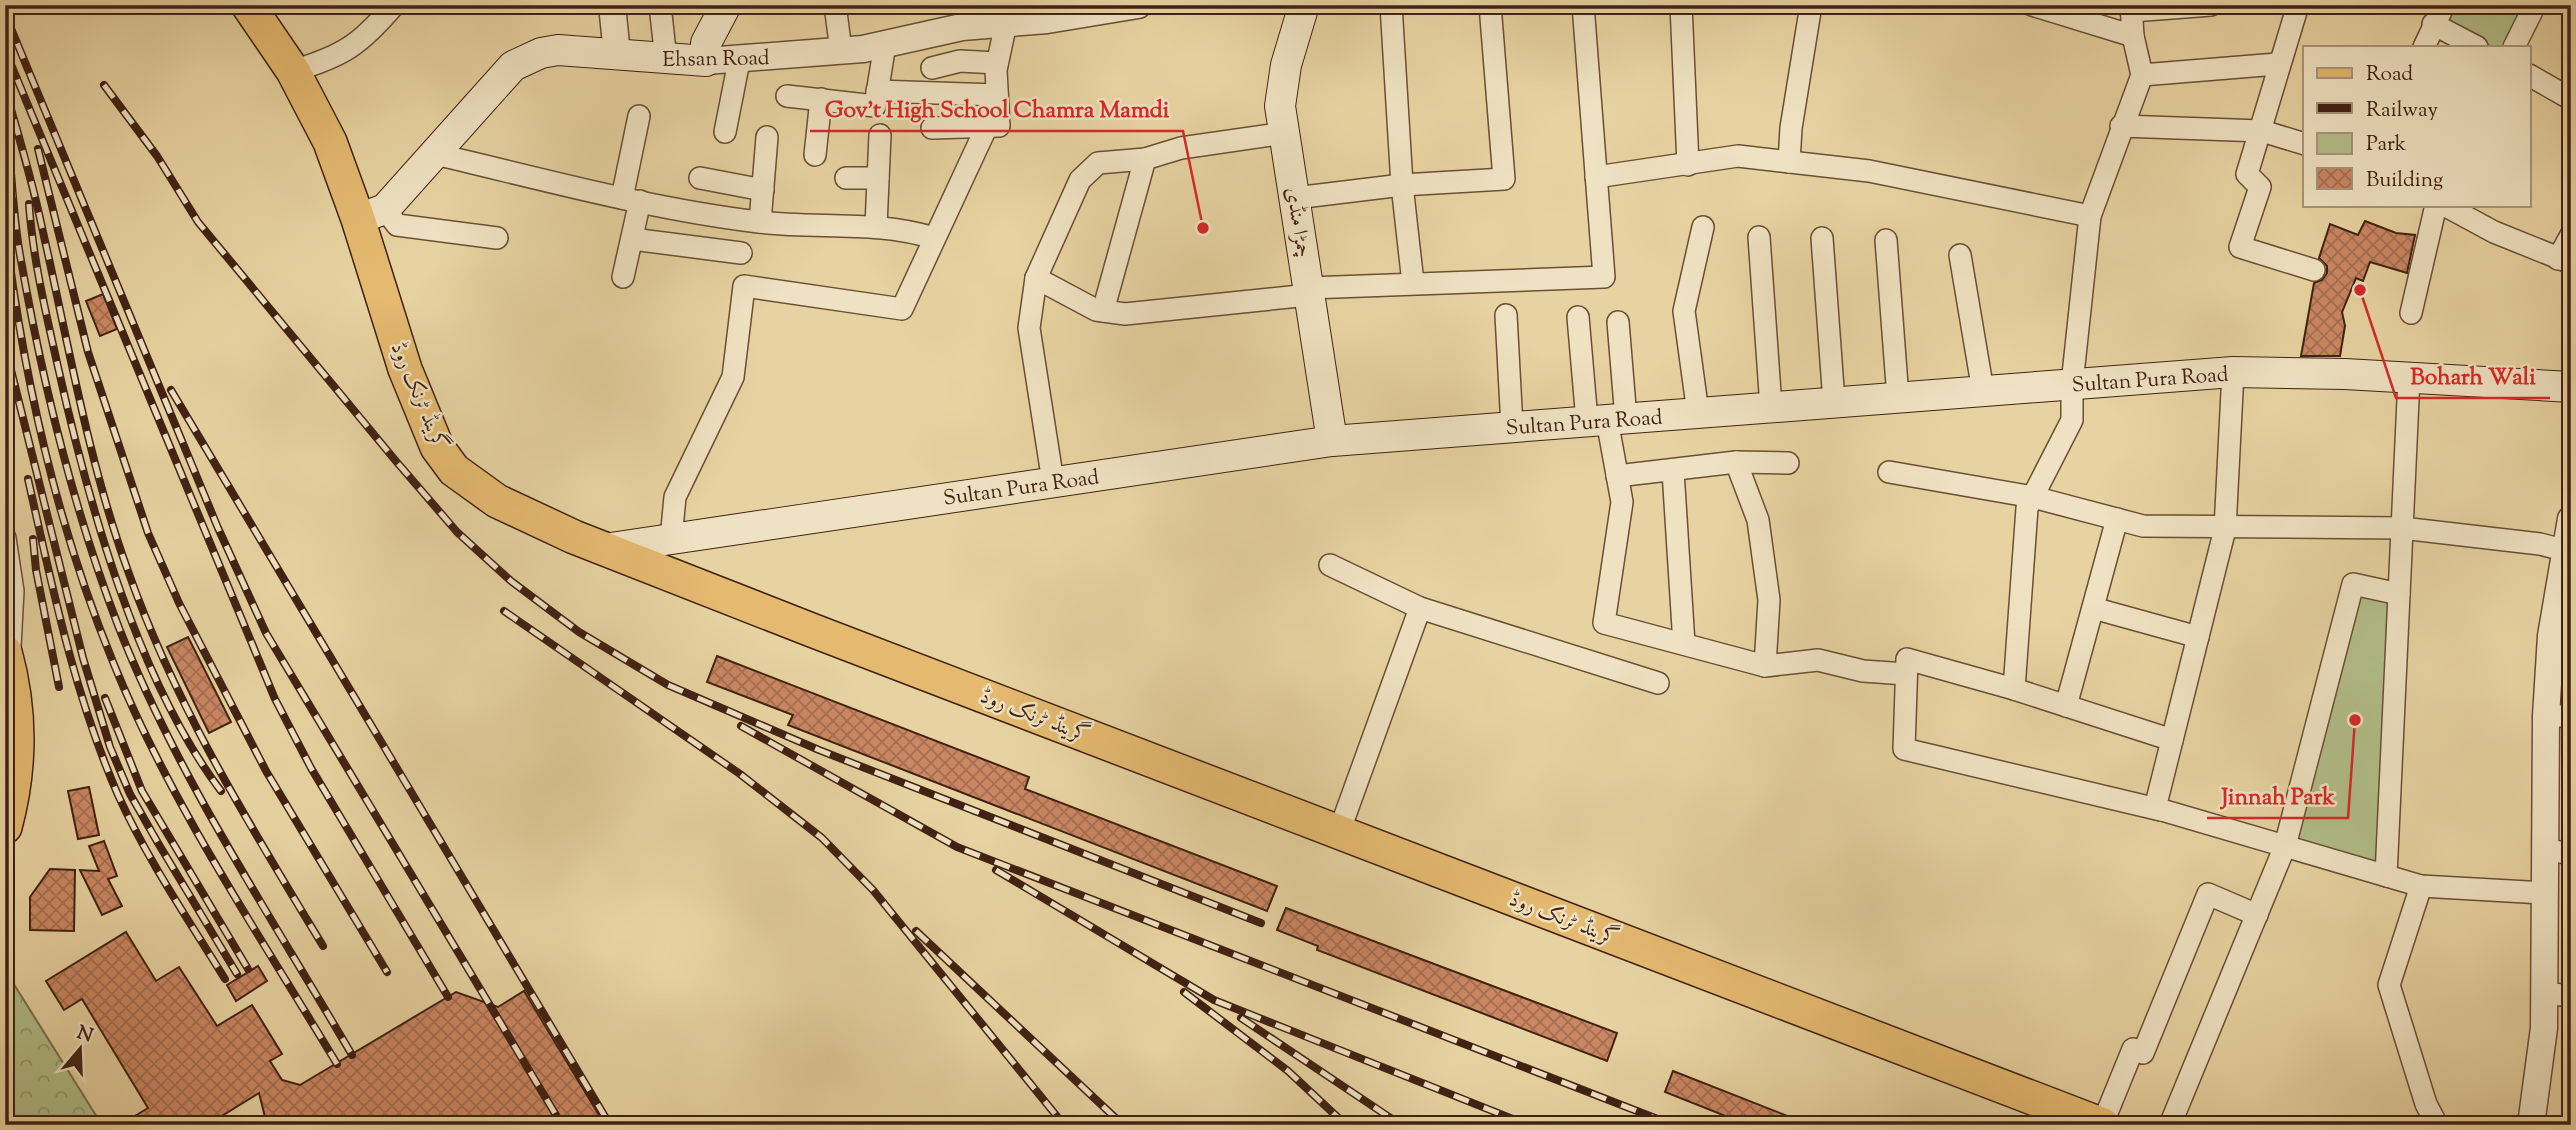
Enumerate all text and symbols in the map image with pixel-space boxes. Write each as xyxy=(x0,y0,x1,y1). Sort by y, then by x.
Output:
street label: Ehsan Road xyxy=(662,44,770,76)
legend xyxy=(2303,46,2530,206)
text: Road xyxy=(2366,60,2413,90)
callout: Gov't High School Chamra Mamdi xyxy=(810,87,1183,131)
text: Gov't High School Chamra Mamdi xyxy=(825,95,1170,128)
text: Railway xyxy=(2366,96,2438,126)
text: Park xyxy=(2366,130,2407,160)
text: Building xyxy=(2366,166,2443,196)
street label: چمڑا منڈی xyxy=(1277,185,1317,260)
street label: گرینڈ ٹرنک روڈ xyxy=(382,338,455,456)
callout: Boharh Wali xyxy=(2396,354,2550,398)
street label: Sultan Pura Road xyxy=(2071,361,2230,401)
text: Boharh Wali xyxy=(2410,362,2536,395)
street label: Sultan Pura Road xyxy=(1505,404,1664,444)
street label: Sultan Pura Road xyxy=(942,463,1101,515)
street label: گرینڈ ٹرنک روڈ xyxy=(975,681,1094,751)
callout: Jinnah Park xyxy=(2207,774,2348,818)
text: Jinnah Park xyxy=(2219,782,2335,815)
street label: گرینڈ ٹرنک روڈ xyxy=(1504,884,1623,954)
north arrow xyxy=(46,1014,116,1084)
text: N xyxy=(73,1020,96,1051)

